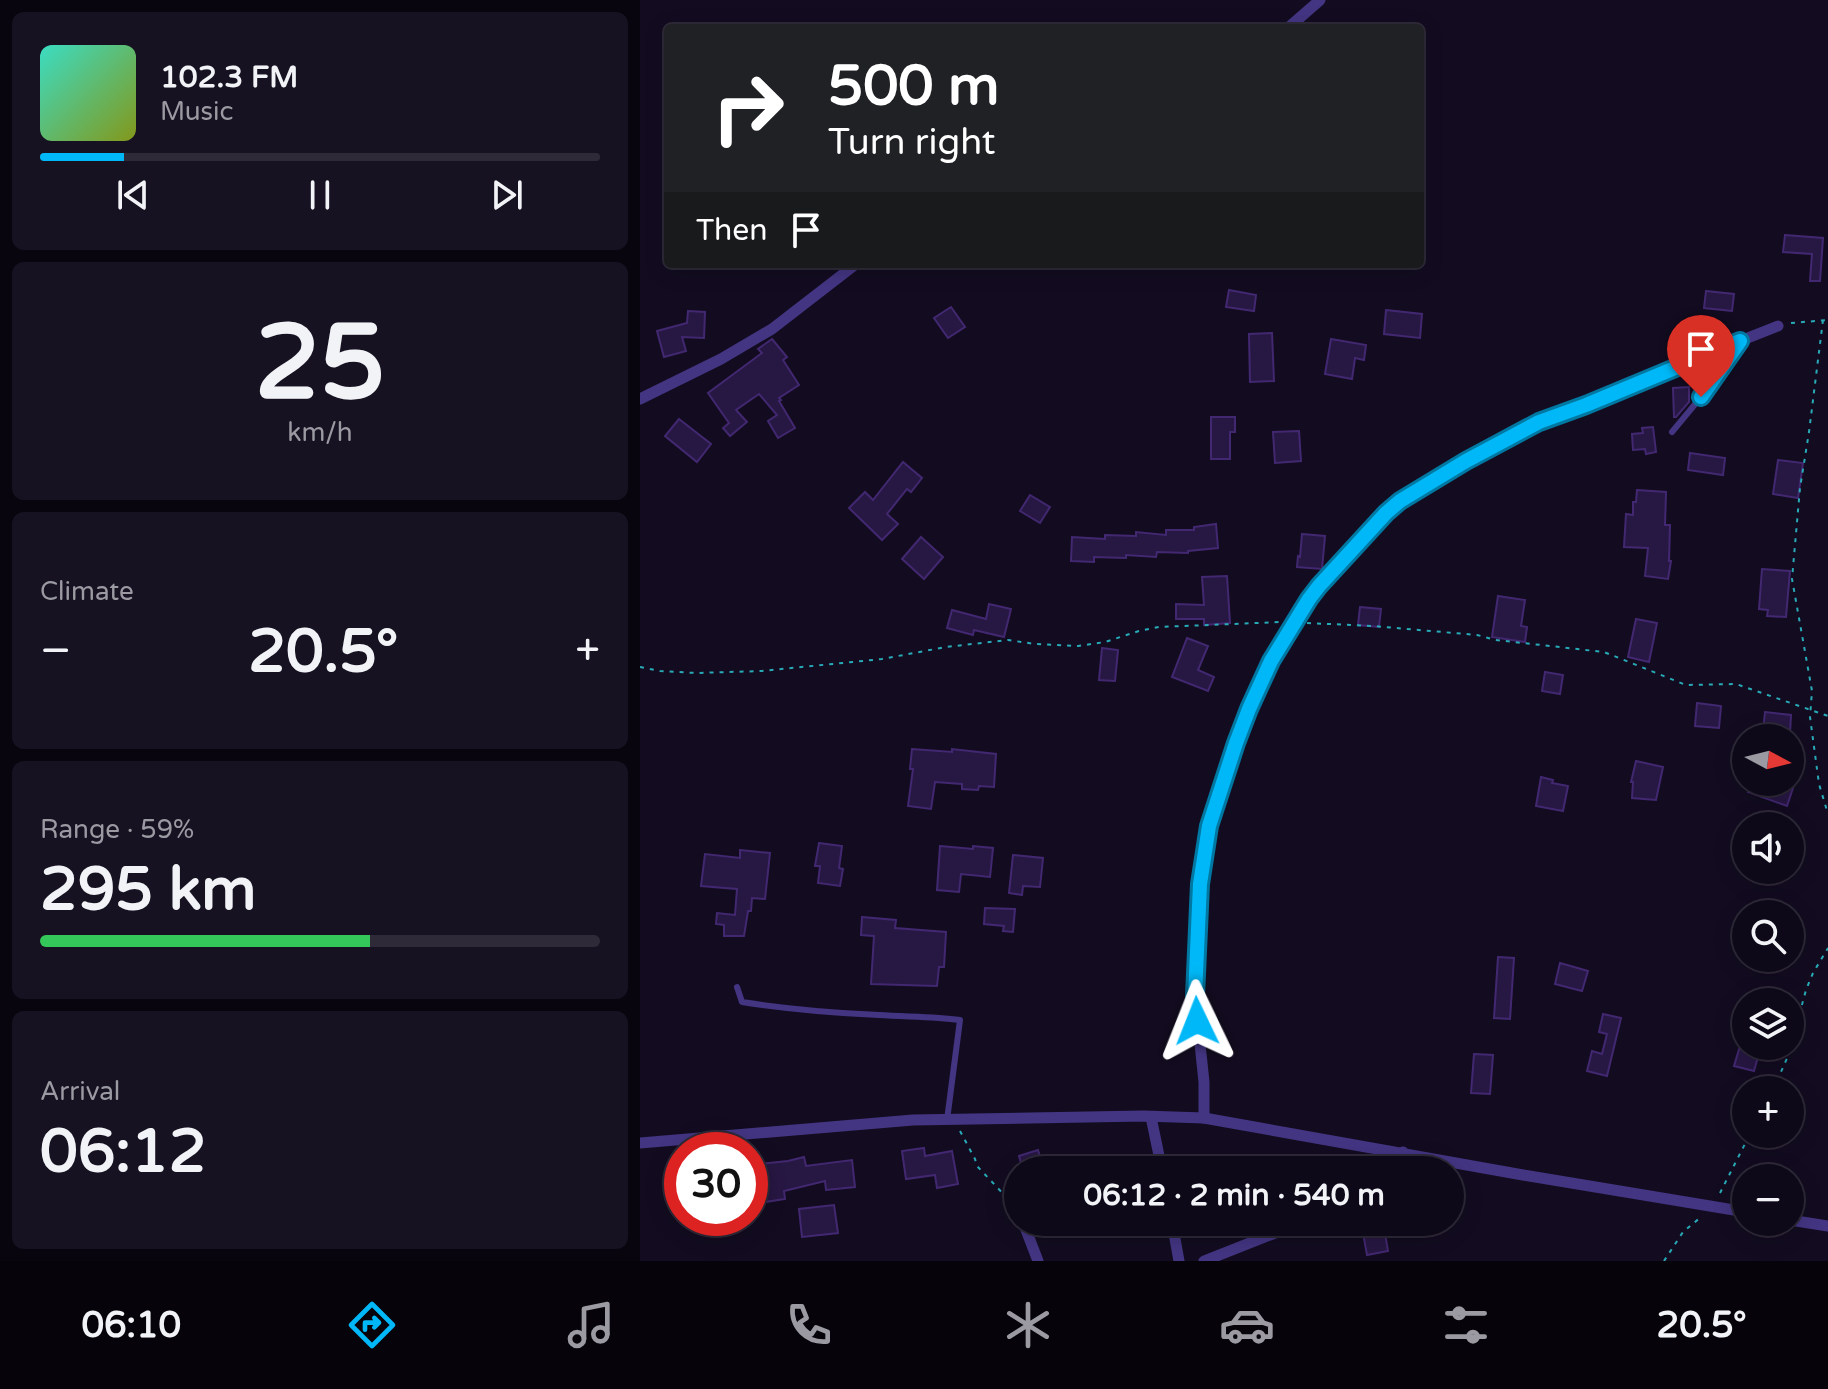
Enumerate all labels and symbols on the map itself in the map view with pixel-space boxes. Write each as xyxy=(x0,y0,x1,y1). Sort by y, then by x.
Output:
pin xyxy=(1667,315,1735,397)
north arrow xyxy=(1732,724,1804,796)
position arrow xyxy=(1155,979,1239,1063)
speed limit sign: 30 xyxy=(664,1132,768,1236)

